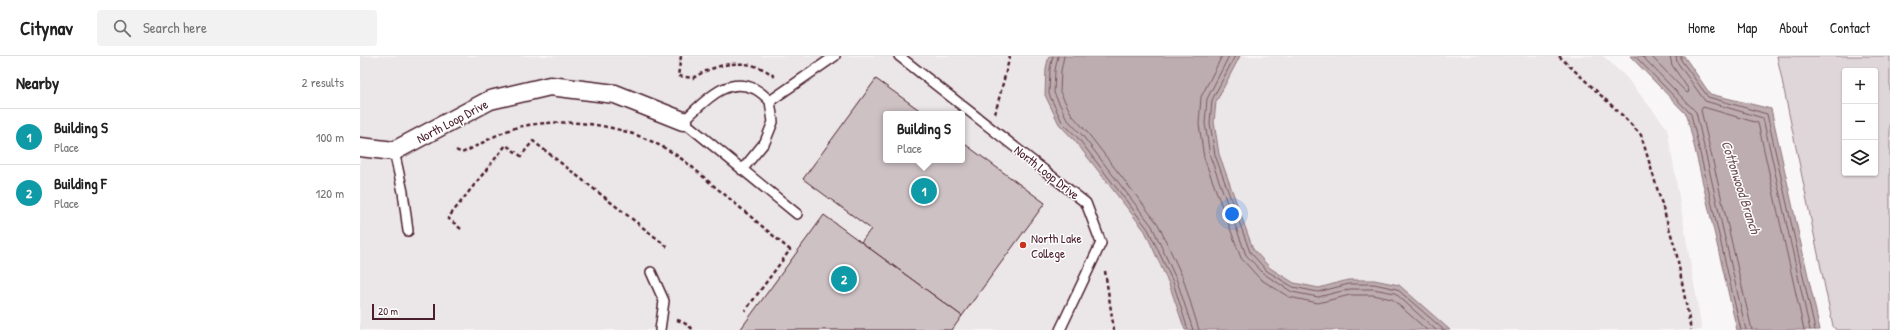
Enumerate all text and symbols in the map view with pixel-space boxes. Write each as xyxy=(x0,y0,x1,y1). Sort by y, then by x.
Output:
search box xyxy=(97,10,377,46)
text: Citynav xyxy=(20,15,73,41)
icon: search xyxy=(111,17,133,39)
text: Search here xyxy=(143,17,207,38)
text: Home xyxy=(1688,18,1715,37)
text: Map xyxy=(1737,18,1757,37)
text: About xyxy=(1779,18,1808,37)
text: Contact xyxy=(1830,18,1870,37)
map controls xyxy=(1842,68,1878,176)
button: + xyxy=(1842,68,1878,104)
text: Nearby xyxy=(16,71,59,94)
text: 2 results xyxy=(302,73,344,91)
street label: North Loop Drive xyxy=(413,95,491,147)
button: − xyxy=(1842,104,1878,140)
popup xyxy=(883,111,965,163)
text: Building S xyxy=(54,117,108,138)
text: Building S xyxy=(897,118,951,139)
text: 1 xyxy=(27,128,31,146)
text: 100 m xyxy=(316,128,344,146)
text: Place xyxy=(54,138,79,156)
water label: Cottonwood Branch xyxy=(1717,138,1766,237)
text: Place xyxy=(897,139,922,157)
button: layers xyxy=(1842,140,1878,176)
street label: North Loop Drive xyxy=(1011,141,1083,203)
text: Building F xyxy=(54,173,107,194)
pin: 1 xyxy=(911,176,937,206)
text: 2 xyxy=(26,184,32,202)
text: 120 m xyxy=(316,184,344,202)
text: Place xyxy=(54,194,79,212)
your location xyxy=(1222,204,1242,224)
place label: North Lake College xyxy=(1031,229,1082,262)
marker: North Lake College xyxy=(1018,240,1028,250)
pin: 2 xyxy=(831,264,857,294)
scale bar xyxy=(372,302,435,321)
text: 20 m xyxy=(378,304,398,318)

